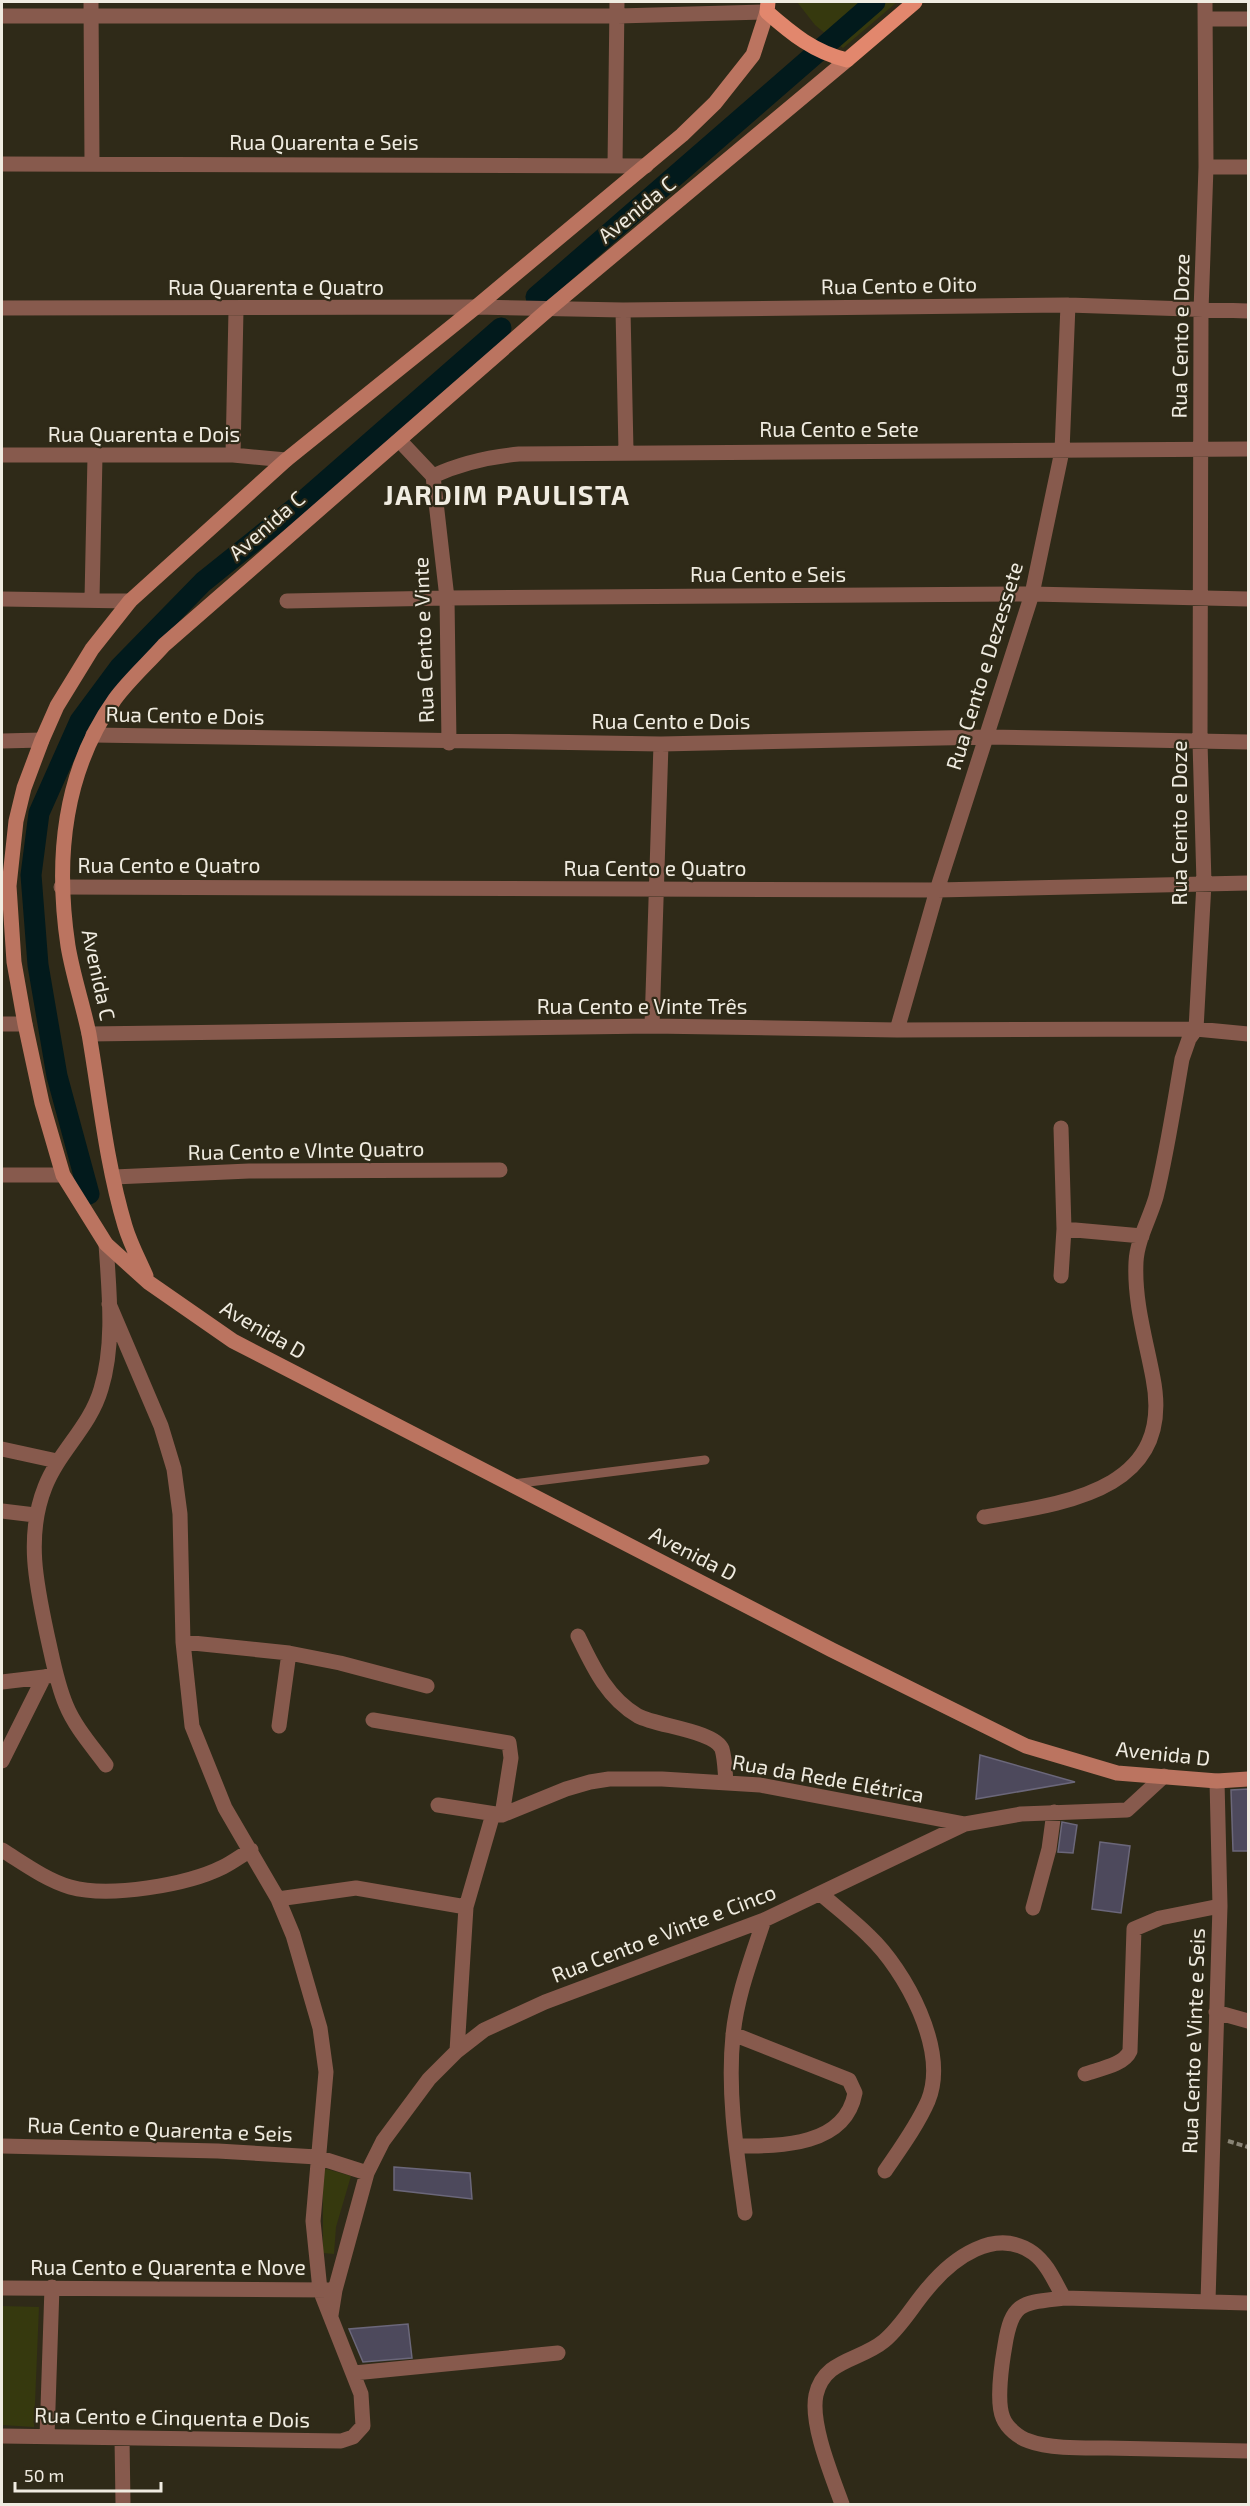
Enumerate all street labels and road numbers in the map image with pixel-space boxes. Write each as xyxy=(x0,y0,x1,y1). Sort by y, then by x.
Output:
street label: Rua Quarenta e Seis xyxy=(229,129,419,155)
street label: Avenida C xyxy=(592,170,680,248)
street label: Rua Cento e Doze xyxy=(1166,253,1193,419)
street label: Rua Cento e Oito xyxy=(821,271,977,298)
street label: Rua Quarenta e Quatro xyxy=(168,274,384,300)
street label: Rua Cento e Sete xyxy=(759,416,919,441)
street label: Rua Quarenta e Dois xyxy=(48,421,240,447)
street label: Avenida C xyxy=(223,485,309,565)
street label: Rua Cento e Vinte xyxy=(407,557,438,724)
street label: Rua Cento e Dezessete xyxy=(940,558,1027,773)
street label: Rua Cento e Seis xyxy=(690,561,846,586)
street label: Rua Cento e Dois xyxy=(105,701,265,728)
street label: Rua Cento e Dois xyxy=(592,708,750,733)
street label: Rua Cento e Doze xyxy=(1166,741,1191,906)
street label: Rua Cento e Quatro xyxy=(78,852,260,878)
street label: Rua Cento e Quatro xyxy=(564,855,746,881)
street label: Avenida C xyxy=(78,927,121,1023)
street label: Rua Cento e Vinte Três xyxy=(537,993,747,1018)
street label: Rua Cento e VInte Quatro xyxy=(187,1135,425,1165)
street label: Avenida D xyxy=(217,1294,311,1363)
street label: Avenida D xyxy=(646,1520,741,1585)
street label: Avenida D xyxy=(1115,1735,1211,1770)
street label: Rua da Rede Elétrica xyxy=(730,1748,926,1807)
street label: Rua Cento e Vinte e Cinco xyxy=(548,1878,779,1987)
street label: Rua Cento e Vinte e Seis xyxy=(1176,1928,1209,2154)
street label: Rua Cento e Quarenta e Seis xyxy=(27,2111,293,2147)
street label: Rua Cento e Quarenta e Nove xyxy=(30,2254,306,2280)
street label: Rua Cento e Cinquenta e Dois xyxy=(34,2402,310,2431)

